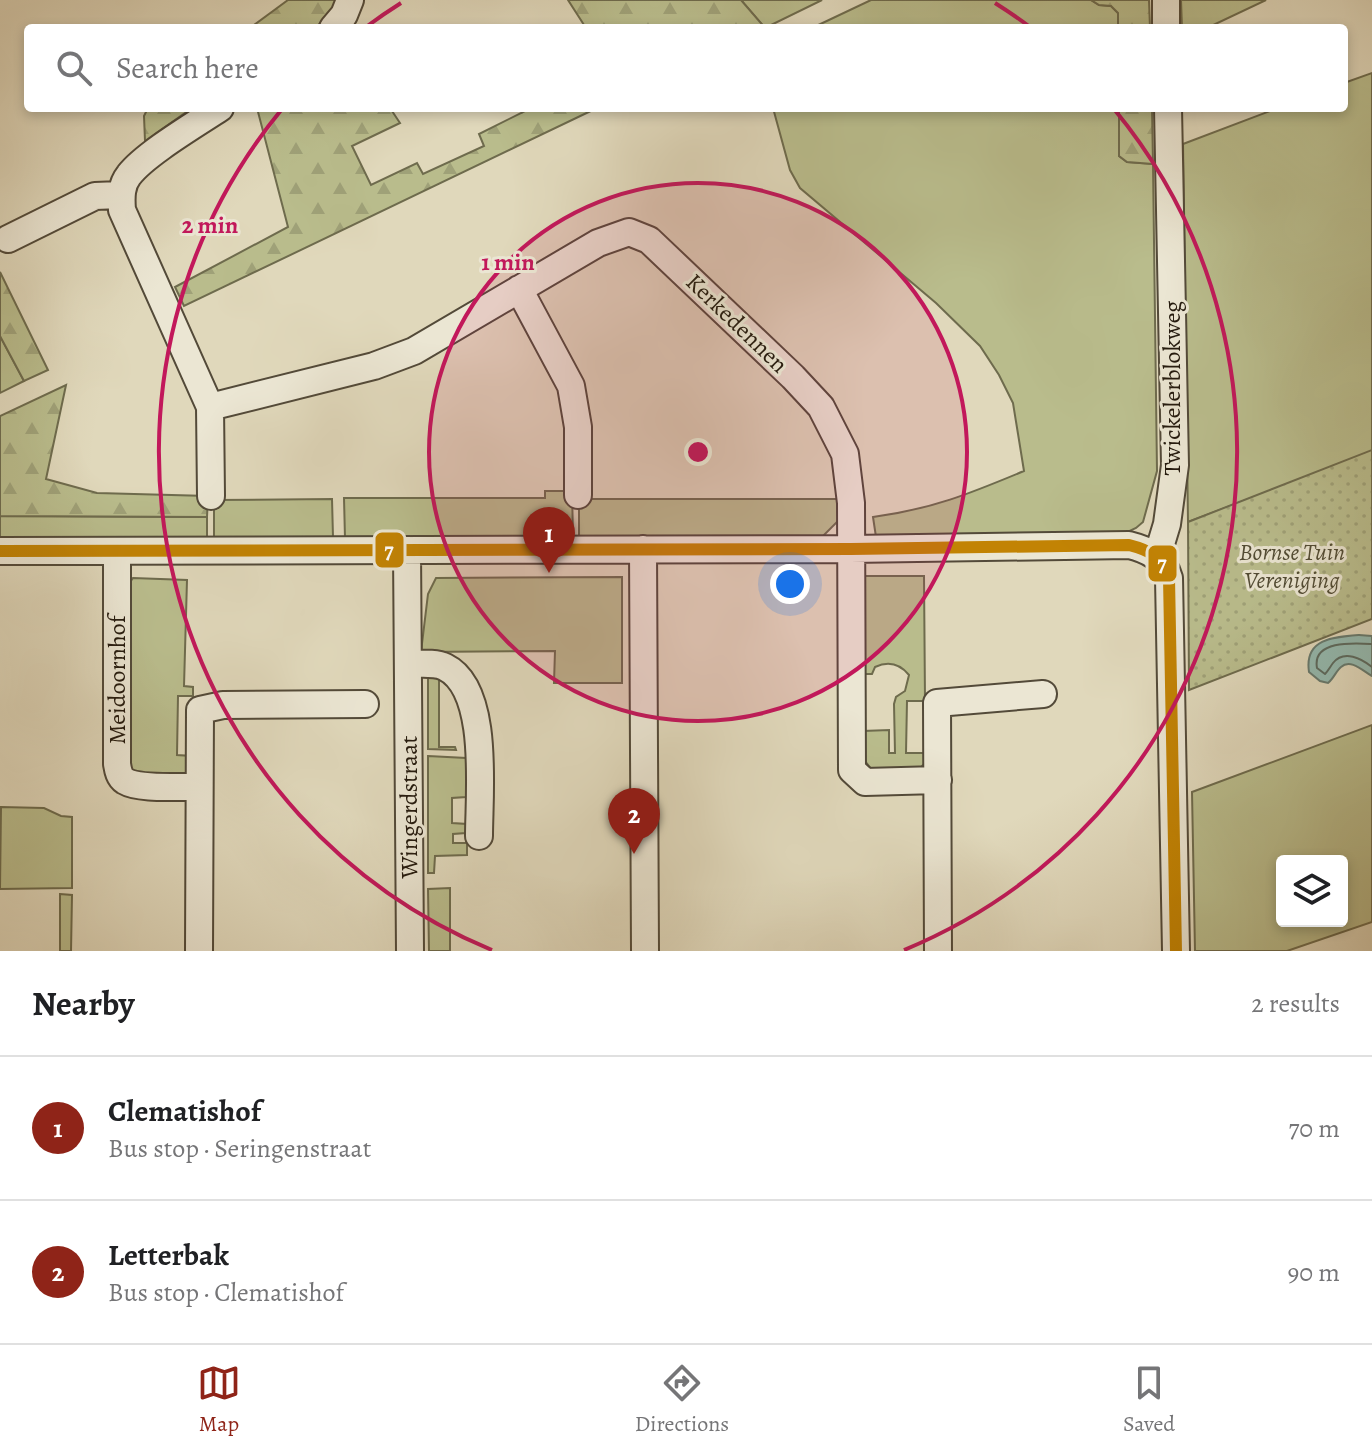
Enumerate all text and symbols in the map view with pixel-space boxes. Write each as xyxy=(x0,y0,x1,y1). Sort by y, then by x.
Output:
search box xyxy=(24,24,1348,112)
icon: search xyxy=(52,46,96,90)
text: Search here xyxy=(116,48,259,88)
text: 2 min xyxy=(182,209,239,241)
text: 1 min xyxy=(481,246,535,278)
street label: Kerkedennen xyxy=(679,266,795,380)
street label: Twickelerblokweg xyxy=(1156,301,1188,475)
centre of rings xyxy=(684,438,712,466)
pin: 1 xyxy=(523,507,575,573)
line badge: 7 xyxy=(374,531,405,569)
text: 7 xyxy=(384,536,394,566)
park label: Bornse Tuin Vereniging xyxy=(1239,536,1345,596)
line badge: 7 xyxy=(1147,544,1178,583)
text: 7 xyxy=(1157,549,1167,579)
your location xyxy=(770,564,810,604)
street label: Meidoornhof xyxy=(101,612,133,745)
street label: Wingerdstraat xyxy=(393,736,425,879)
pin: 2 xyxy=(608,788,660,854)
map controls xyxy=(1276,855,1348,927)
button: layers xyxy=(1276,855,1348,927)
text: Nearby xyxy=(32,980,135,1027)
text: 2 results xyxy=(1251,986,1340,1021)
text: Clematishof xyxy=(108,1091,261,1131)
text: 1 xyxy=(53,1111,63,1146)
text: 70 m xyxy=(1288,1111,1340,1146)
text: Bus stop · Seringenstraat xyxy=(108,1131,371,1166)
text: Letterbak xyxy=(108,1235,229,1275)
text: 2 xyxy=(52,1255,64,1290)
text: 90 m xyxy=(1288,1255,1340,1290)
text: Bus stop · Clematishof xyxy=(108,1275,344,1310)
tab: Map xyxy=(197,1361,241,1439)
tab: Directions xyxy=(635,1361,729,1439)
tab: Saved xyxy=(1123,1361,1175,1439)

